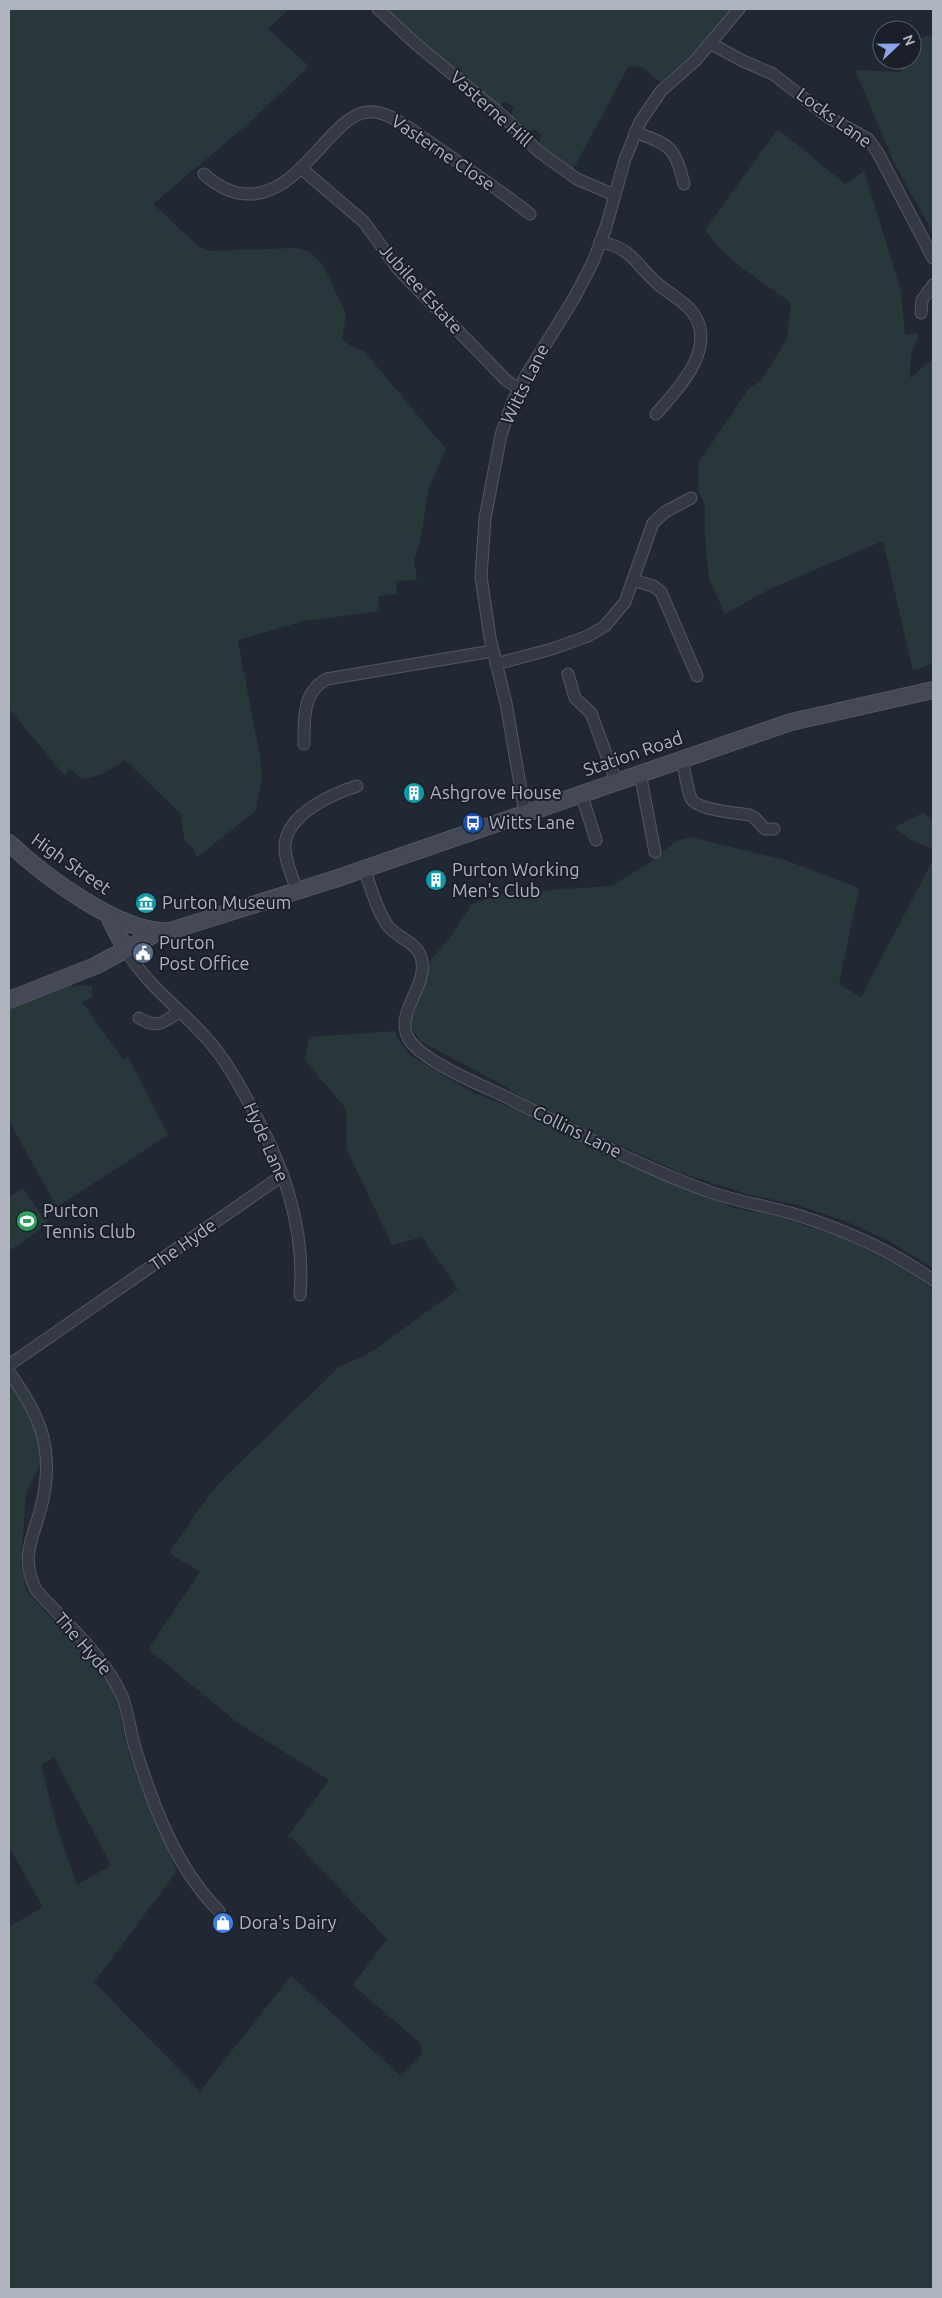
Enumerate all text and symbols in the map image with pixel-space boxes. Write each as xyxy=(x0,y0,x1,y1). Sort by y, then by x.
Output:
north arrow xyxy=(872,20,922,70)
text: N xyxy=(900,32,918,48)
street label: Vasterne Hill xyxy=(447,66,537,150)
street label: Locks Lane xyxy=(793,83,876,151)
street label: Vasterne Close xyxy=(388,110,499,194)
street label: Jubilee Estate xyxy=(376,239,467,337)
street label: Witts Lane xyxy=(496,340,552,427)
street label: Station Road xyxy=(580,727,685,779)
building icon: Ashgrove House xyxy=(402,781,426,805)
place label: Ashgrove House xyxy=(430,782,562,802)
bus stop icon: Witts Lane xyxy=(461,811,485,835)
place label: Witts Lane xyxy=(489,812,575,832)
street label: High Street xyxy=(28,829,115,898)
place label: Purton Working Men's Club xyxy=(452,859,580,900)
building icon: Purton Working Men's Club xyxy=(424,868,448,892)
museum icon: Purton Museum xyxy=(134,891,158,915)
place label: Purton Museum xyxy=(162,892,291,912)
place label: Purton Post Office xyxy=(159,932,249,973)
public building icon: Purton Post Office xyxy=(131,941,155,965)
street label: Hyde Lane xyxy=(241,1099,293,1184)
street label: Collins Lane xyxy=(530,1101,625,1161)
place label: Purton Tennis Club xyxy=(43,1200,136,1241)
sports icon: Purton Tennis Club xyxy=(15,1209,39,1233)
street label: The Hyde xyxy=(146,1214,219,1274)
street label: The Hyde xyxy=(51,1608,116,1679)
shop icon: Dora's Dairy xyxy=(211,1911,235,1935)
place label: Dora's Dairy xyxy=(239,1912,337,1932)

